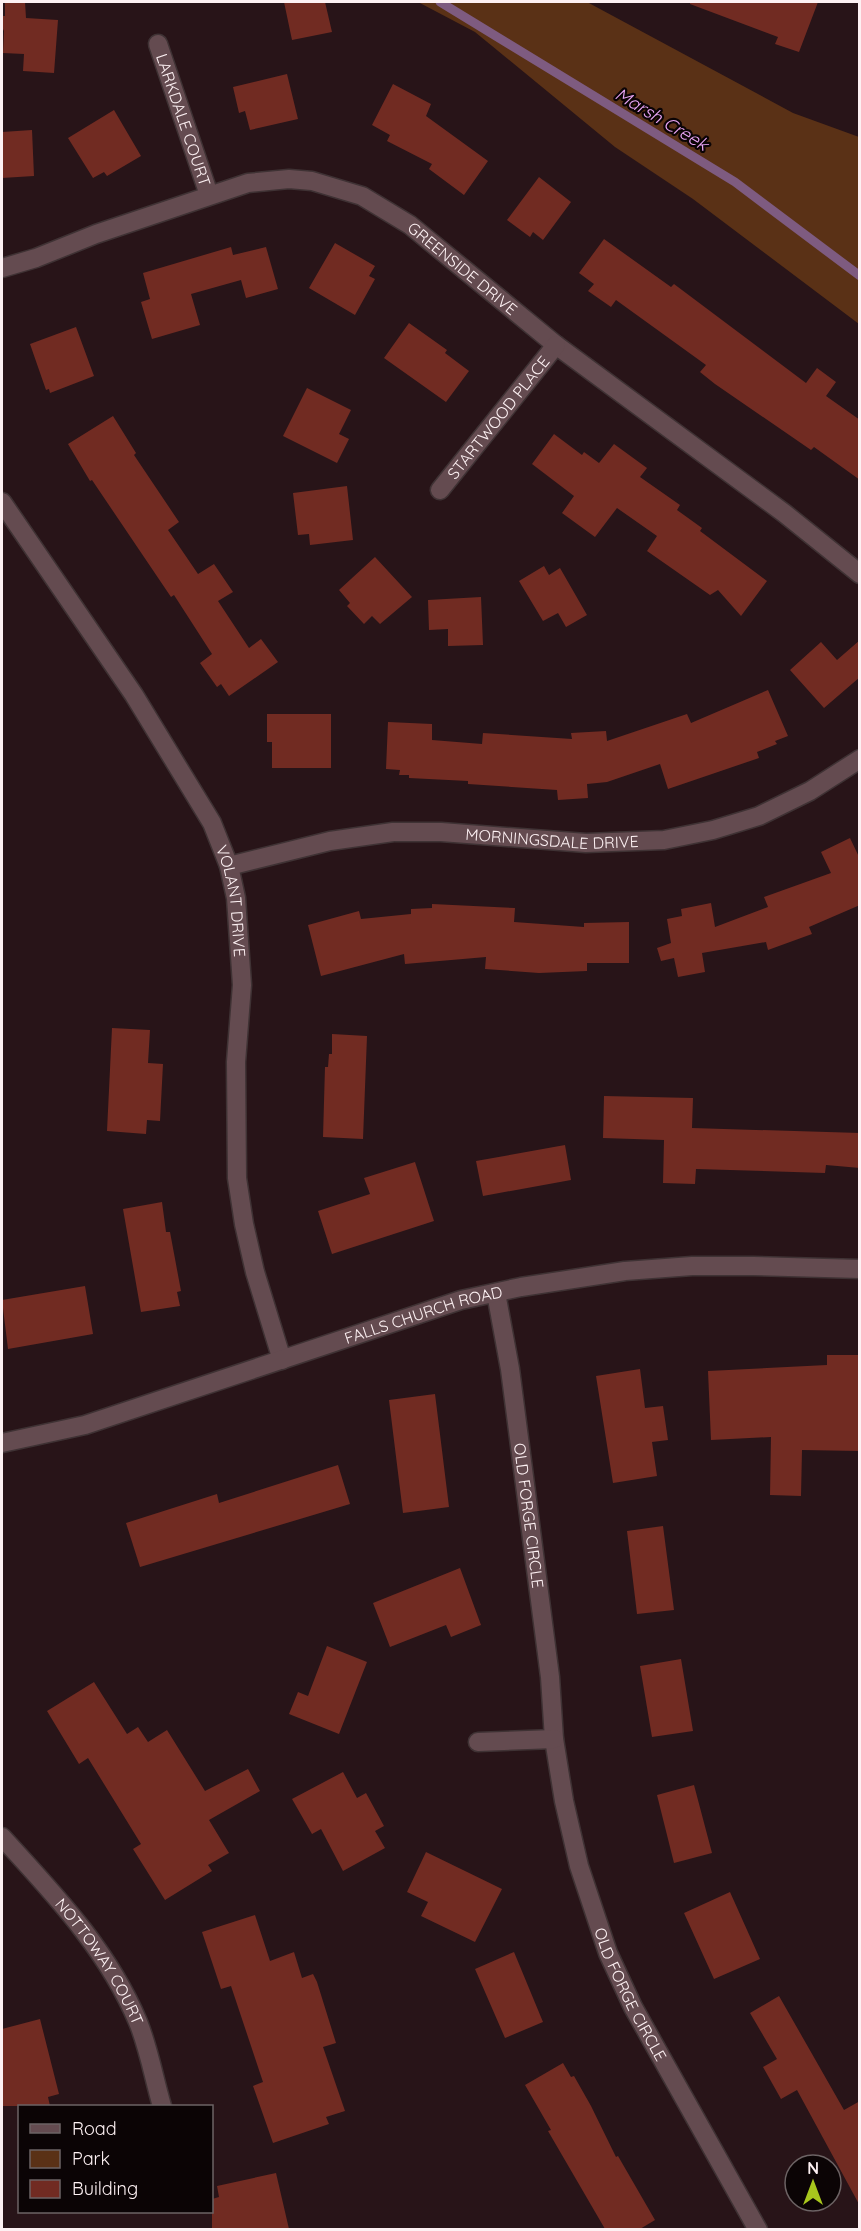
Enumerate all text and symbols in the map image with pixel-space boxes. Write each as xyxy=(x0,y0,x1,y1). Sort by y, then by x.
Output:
street label: LARKDALE COURT xyxy=(152,51,215,189)
water label: Marsh Creek xyxy=(611,82,714,156)
street label: GREENSIDE DRIVE xyxy=(404,217,521,319)
street label: STARTWOOD PLACE xyxy=(443,352,553,483)
street label: MORNINGSDALE DRIVE xyxy=(465,824,639,853)
street label: VOLANT DRIVE xyxy=(212,842,250,957)
street label: FALLS CHURCH ROAD xyxy=(342,1281,504,1348)
street label: OLD FORGE CIRCLE xyxy=(510,1442,548,1589)
street label: NOTTOWAY COURT xyxy=(51,1894,148,2028)
street label: OLD FORGE CIRCLE xyxy=(590,1925,671,2065)
legend xyxy=(18,2105,213,2213)
text: Road xyxy=(72,2117,117,2140)
text: Park xyxy=(72,2147,110,2170)
north arrow xyxy=(783,2153,843,2213)
text: N xyxy=(807,2158,819,2178)
text: Building xyxy=(72,2177,138,2200)

